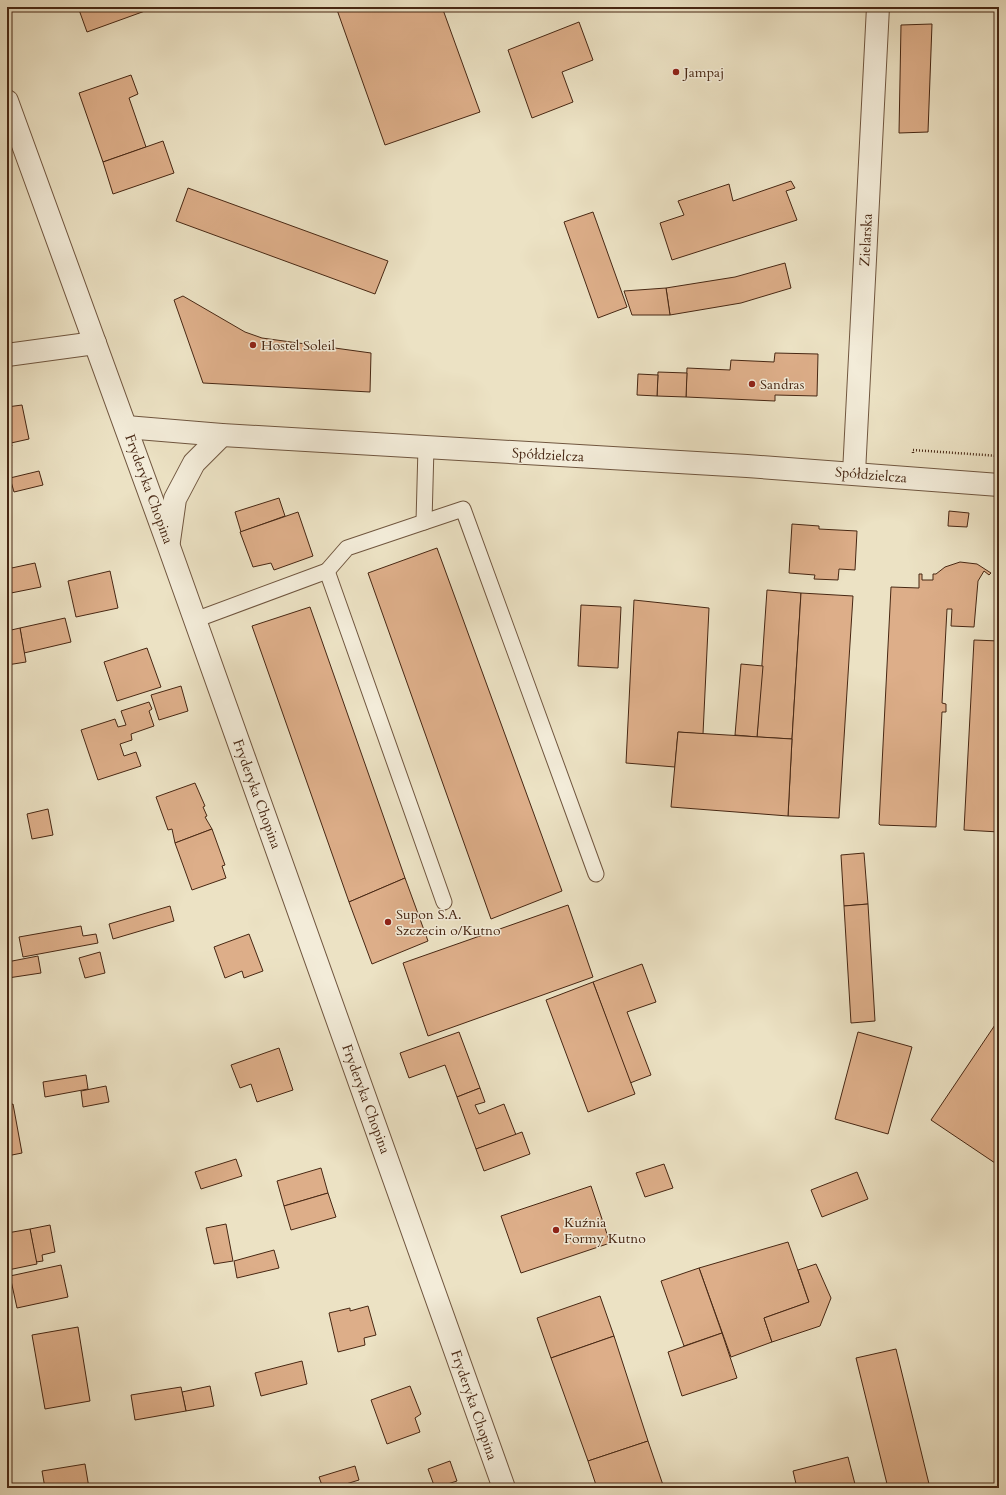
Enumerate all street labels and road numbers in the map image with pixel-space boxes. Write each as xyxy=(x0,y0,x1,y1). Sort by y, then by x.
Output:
street label: Zielarska xyxy=(855,213,877,267)
street label: Fryderyka Chopina xyxy=(120,432,178,546)
street label: Spółdzielcza xyxy=(511,444,585,466)
street label: Spółdzielcza xyxy=(834,462,908,488)
street label: Fryderyka Chopina xyxy=(228,737,286,851)
street label: Fryderyka Chopina xyxy=(337,1042,395,1156)
street label: Fryderyka Chopina xyxy=(446,1347,502,1463)

